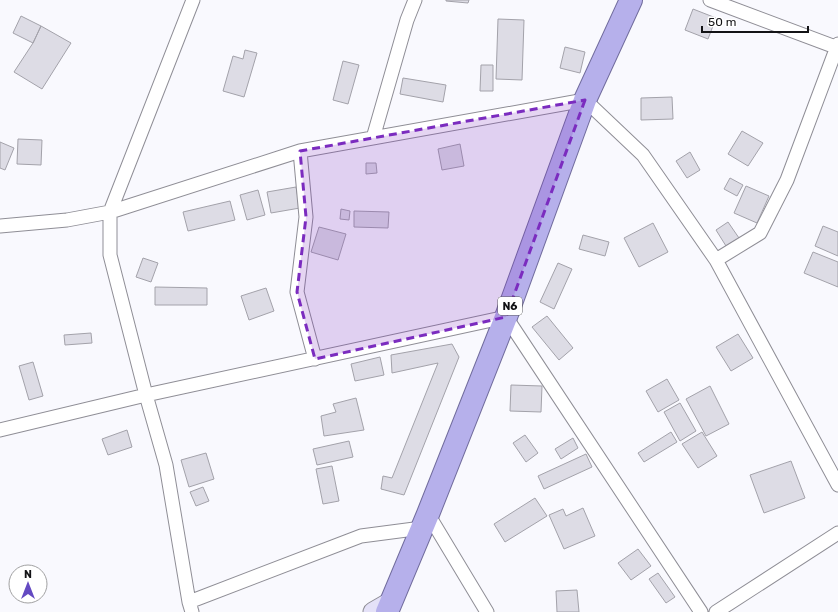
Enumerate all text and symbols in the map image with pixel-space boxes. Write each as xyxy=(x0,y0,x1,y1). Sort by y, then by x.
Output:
scale bar xyxy=(702,8,808,34)
text: 50 m xyxy=(708,15,736,29)
road number: N6 xyxy=(498,297,522,315)
north arrow xyxy=(8,564,48,604)
text: N xyxy=(24,568,32,581)

